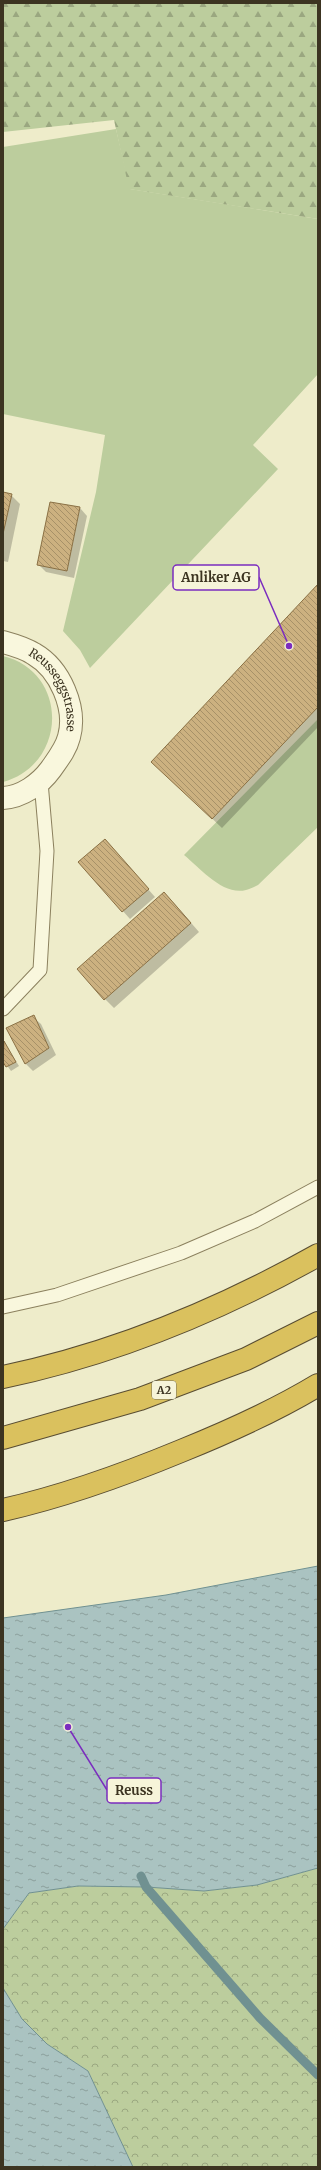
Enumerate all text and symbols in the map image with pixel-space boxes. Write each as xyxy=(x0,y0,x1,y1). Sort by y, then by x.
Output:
callout: Anliker AG xyxy=(173,565,259,590)
text: Anliker AG xyxy=(180,569,251,586)
street label: Reusseggstrasse xyxy=(26,645,79,733)
road number: A2 xyxy=(152,1381,176,1399)
callout: Reuss xyxy=(107,1778,161,1803)
text: Reuss xyxy=(115,1782,153,1799)

